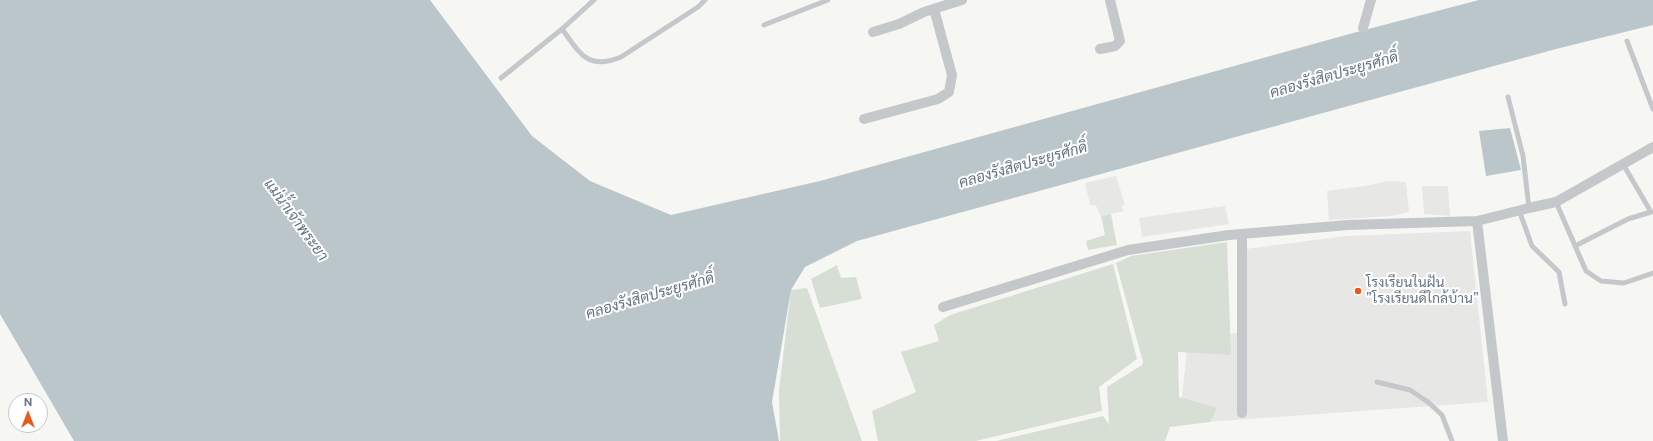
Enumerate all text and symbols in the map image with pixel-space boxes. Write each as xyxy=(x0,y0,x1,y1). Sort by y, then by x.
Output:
water label: คลองรังสิตประยูรศักดิ์ xyxy=(1268,48,1400,102)
water label: คลองรังสิตประยูรศักดิ์ xyxy=(957,138,1089,192)
water label: แม่น้ำเจ้าพระยา xyxy=(260,176,332,264)
water label: คลองรังสิตประยูรศักดิ์ xyxy=(584,269,716,323)
place label: โรงเรียนในฝัน "โรงเรียนดีใกล้บ้าน" xyxy=(1366,275,1479,308)
marker: โรงเรียนในฝัน "โรงเรียนดีใกล้บ้าน" xyxy=(1353,286,1363,296)
north arrow xyxy=(8,393,48,433)
text: N xyxy=(24,396,32,408)

